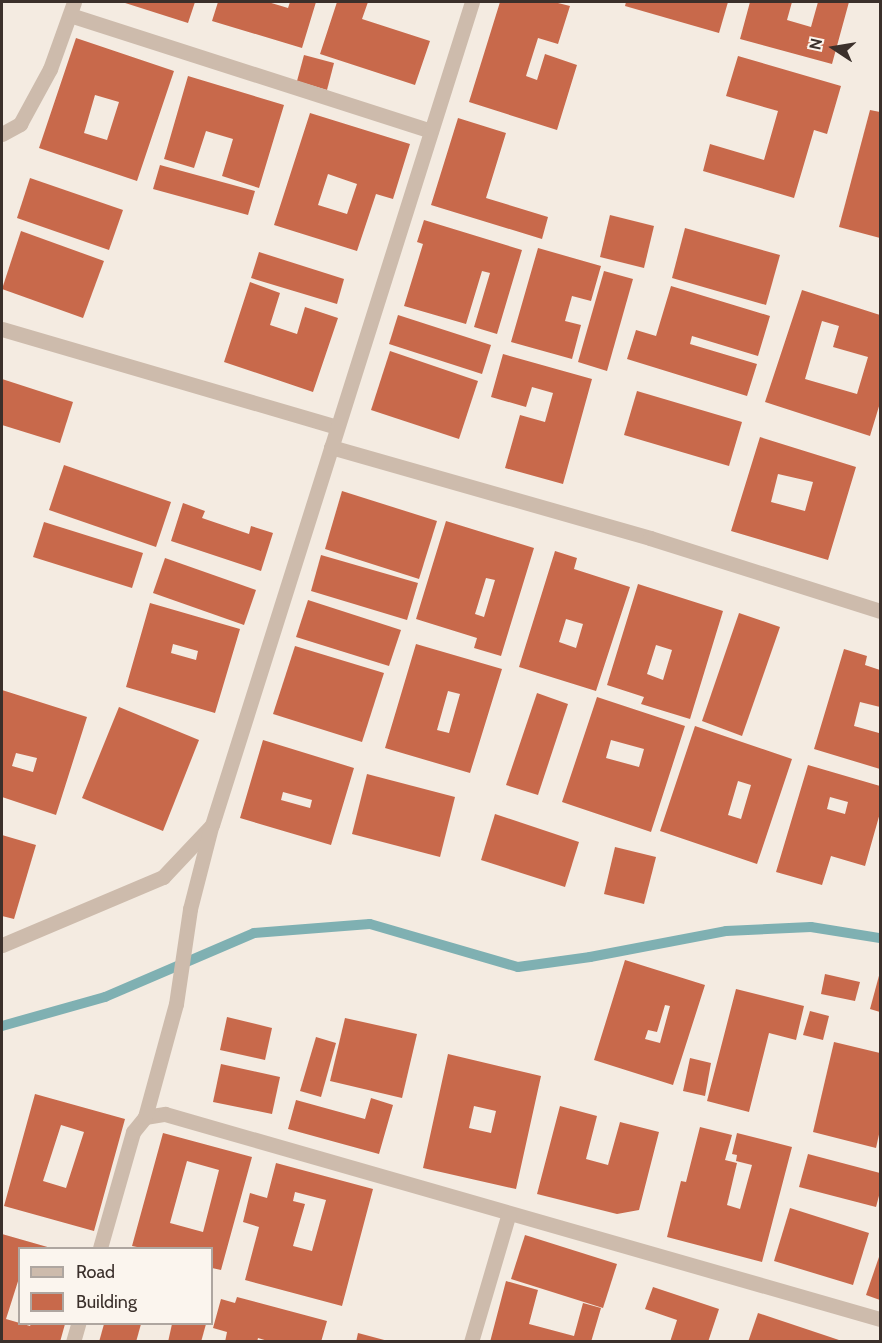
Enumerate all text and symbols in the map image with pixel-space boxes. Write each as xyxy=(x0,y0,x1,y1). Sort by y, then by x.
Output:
north arrow xyxy=(804,18,864,78)
text: N xyxy=(805,37,826,52)
legend xyxy=(18,1247,213,1325)
text: Road xyxy=(76,1261,115,1283)
text: Building xyxy=(76,1291,137,1313)

